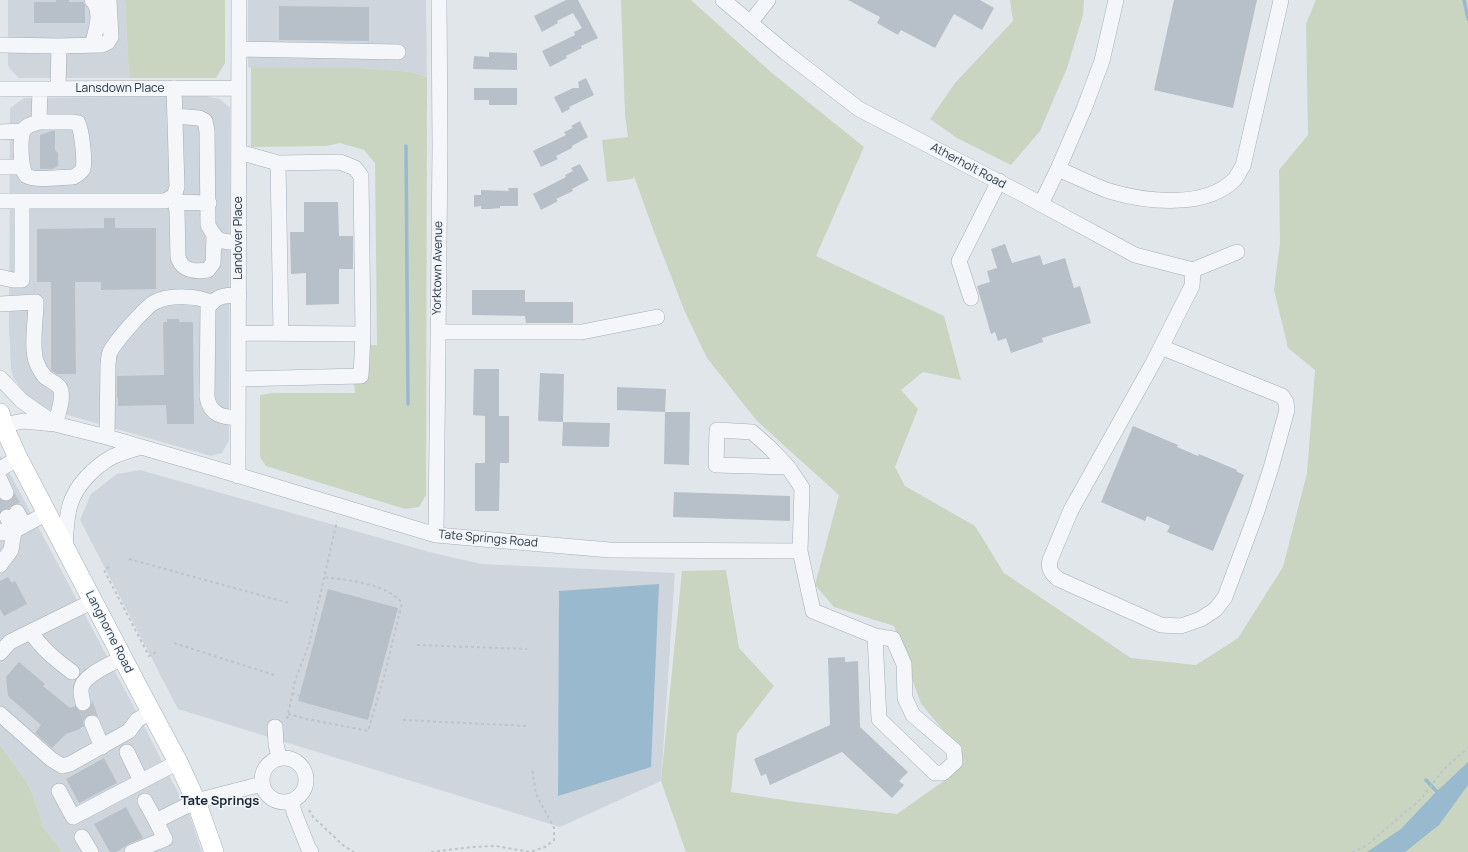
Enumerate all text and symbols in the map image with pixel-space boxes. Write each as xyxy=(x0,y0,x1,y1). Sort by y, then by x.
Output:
street label: Lansdown Place xyxy=(75,82,165,96)
street label: Atherholt Road xyxy=(928,140,1008,192)
street label: Landover Place xyxy=(232,196,246,280)
street label: Yorktown Avenue xyxy=(430,221,446,315)
street label: Tate Springs Road xyxy=(438,527,538,551)
street label: Langhorne Road xyxy=(82,588,136,676)
district label: Tate Springs xyxy=(181,793,259,809)

